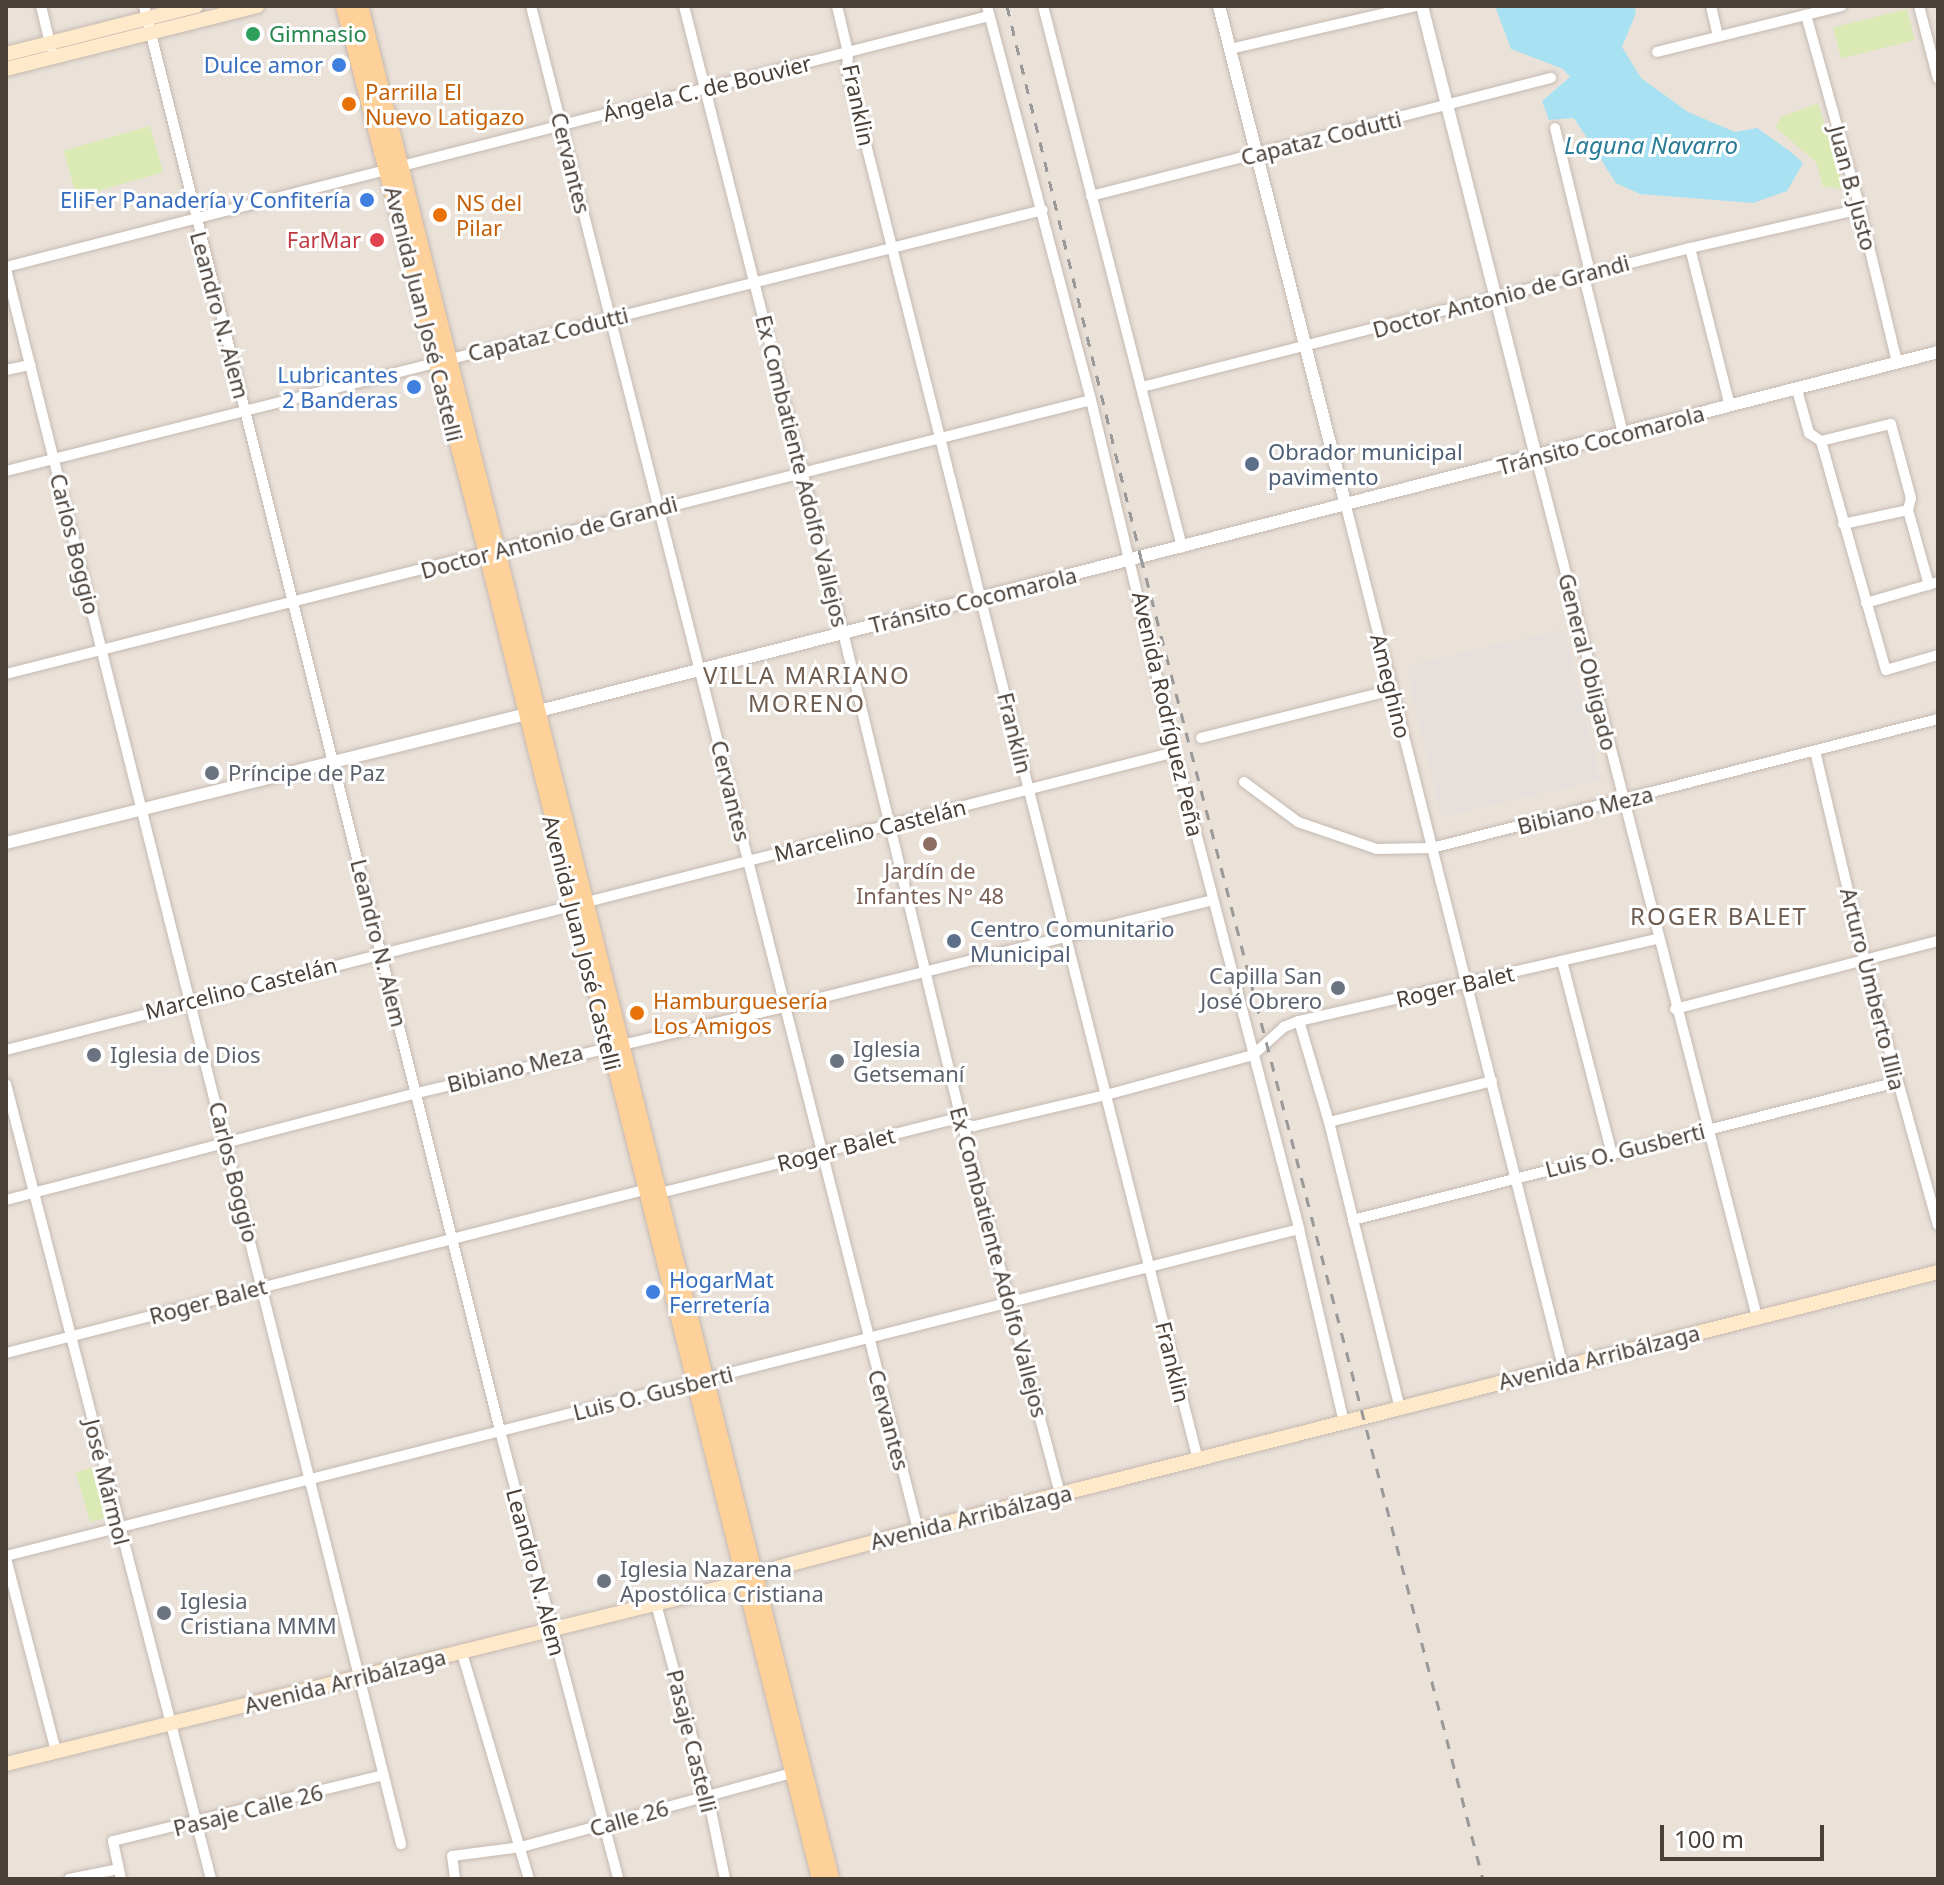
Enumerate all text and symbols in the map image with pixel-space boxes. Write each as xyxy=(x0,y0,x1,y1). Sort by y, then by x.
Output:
place label: Gimnasio xyxy=(269,21,367,47)
marker: Gimnasio xyxy=(244,25,262,43)
street label: Ángela C. de Bouvier xyxy=(600,49,814,127)
place label: Dulce amor xyxy=(204,52,323,78)
marker: Dulce amor xyxy=(330,56,348,74)
street label: Franklin xyxy=(837,62,881,148)
place label: Parrilla El Nuevo Latigazo xyxy=(365,78,524,130)
marker: Parrilla El Nuevo Latigazo xyxy=(340,95,358,113)
street label: Capataz Codutti xyxy=(1238,105,1404,171)
street label: Cervantes xyxy=(546,110,596,216)
street label: Juan B. Justo xyxy=(1824,123,1882,253)
water label: Laguna Navarro xyxy=(1564,131,1738,159)
street label: Avenida Juan José Castelli xyxy=(380,184,468,444)
place label: EliFer Panadería y Confitería xyxy=(60,187,351,213)
place label: NS del Pilar xyxy=(456,189,522,240)
marker: EliFer Panadería y Confitería xyxy=(358,191,376,209)
marker: NS del Pilar xyxy=(431,206,449,224)
place label: FarMar xyxy=(287,227,361,253)
street label: Leandro N. Alem xyxy=(185,228,255,402)
marker: FarMar xyxy=(368,231,386,249)
street label: Doctor Antonio de Grandi xyxy=(1370,249,1632,343)
street label: Capataz Codutti xyxy=(465,301,631,367)
street label: Ex Combatiente Adolfo Vallejos xyxy=(750,312,854,630)
place label: Lubricantes 2 Banderas xyxy=(277,361,398,412)
marker: Lubricantes 2 Banderas xyxy=(405,378,423,396)
street label: Tránsito Cocomarola xyxy=(1495,400,1707,480)
place label: Obrador municipal pavimento xyxy=(1268,438,1463,490)
marker: Obrador municipal pavimento xyxy=(1243,455,1261,473)
street label: Carlos Boggio xyxy=(45,471,105,617)
street label: Doctor Antonio de Grandi xyxy=(418,490,680,584)
street label: Tránsito Cocomarola xyxy=(867,561,1079,639)
street label: General Obligado xyxy=(1553,571,1623,753)
street label: Avenida Rodríguez Peña xyxy=(1127,589,1209,839)
street label: Ameghino xyxy=(1365,631,1417,741)
district label: VILLA MARIANO MORENO xyxy=(703,661,911,717)
street label: Franklin xyxy=(992,690,1038,776)
street label: Cervantes xyxy=(706,738,756,844)
place label: Príncipe de Paz xyxy=(228,760,385,786)
marker: Príncipe de Paz xyxy=(203,764,221,782)
street label: Bibiano Meza xyxy=(1514,780,1656,840)
street label: Marcelino Castelán xyxy=(771,793,969,867)
street label: Avenida Juan José Castelli xyxy=(538,813,626,1073)
marker: Jardín de Infantes N° 48 xyxy=(921,835,939,853)
street label: Leandro N. Alem xyxy=(345,856,413,1030)
place label: Jardín de Infantes N° 48 xyxy=(856,857,1004,908)
street label: Arturo Umberto Illia xyxy=(1835,885,1911,1093)
district label: ROGER BALET xyxy=(1630,902,1808,930)
place label: Centro Comunitario Municipal xyxy=(970,915,1175,966)
marker: Centro Comunitario Municipal xyxy=(945,932,963,950)
street label: Marcelino Castelán xyxy=(142,951,340,1025)
street label: Roger Balet xyxy=(1393,960,1517,1012)
place label: Capilla San José Obrero xyxy=(1200,962,1322,1014)
marker: Capilla San José Obrero xyxy=(1329,979,1347,997)
place label: Hamburguesería Los Amigos xyxy=(653,987,828,1038)
marker: Hamburguesería Los Amigos xyxy=(628,1004,646,1022)
place label: Iglesia Getsemaní xyxy=(853,1035,964,1086)
street label: Bibiano Meza xyxy=(444,1038,586,1098)
place label: Iglesia de Dios xyxy=(110,1042,261,1068)
marker: Iglesia de Dios xyxy=(85,1046,103,1064)
marker: Iglesia Getsemaní xyxy=(828,1052,846,1070)
street label: Carlos Boggio xyxy=(204,1099,264,1245)
street label: Ex Combatiente Adolfo Vallejos xyxy=(945,1104,1053,1420)
street label: Luis O. Gusberti xyxy=(1542,1117,1708,1183)
street label: Roger Balet xyxy=(774,1122,898,1176)
place label: HogarMat Ferretería xyxy=(669,1266,774,1318)
street label: Roger Balet xyxy=(146,1273,270,1329)
marker: HogarMat Ferretería xyxy=(644,1283,662,1301)
street label: Franklin xyxy=(1150,1319,1196,1405)
street label: Avenida Arribálzaga xyxy=(1496,1319,1702,1395)
street label: Luis O. Gusberti xyxy=(570,1360,736,1426)
street label: Cervantes xyxy=(863,1367,915,1473)
street label: José Mármol xyxy=(79,1416,135,1548)
street label: Avenida Arribálzaga xyxy=(868,1479,1074,1555)
street label: Leandro N. Alem xyxy=(501,1485,571,1659)
place label: Iglesia Nazarena Apostólica Cristiana xyxy=(620,1555,824,1606)
marker: Iglesia Nazarena Apostólica Cristiana xyxy=(595,1572,613,1590)
place label: Iglesia Cristiana MMM xyxy=(180,1587,337,1638)
marker: Iglesia Cristiana MMM xyxy=(155,1604,173,1622)
street label: Avenida Arribálzaga xyxy=(242,1643,448,1719)
street label: Pasaje Castelli xyxy=(661,1667,723,1815)
street label: Pasaje Calle 26 xyxy=(170,1779,326,1841)
street label: Calle 26 xyxy=(586,1794,672,1842)
scale bar xyxy=(1664,1809,1828,1859)
text: 100 m xyxy=(1674,1822,1744,1855)

